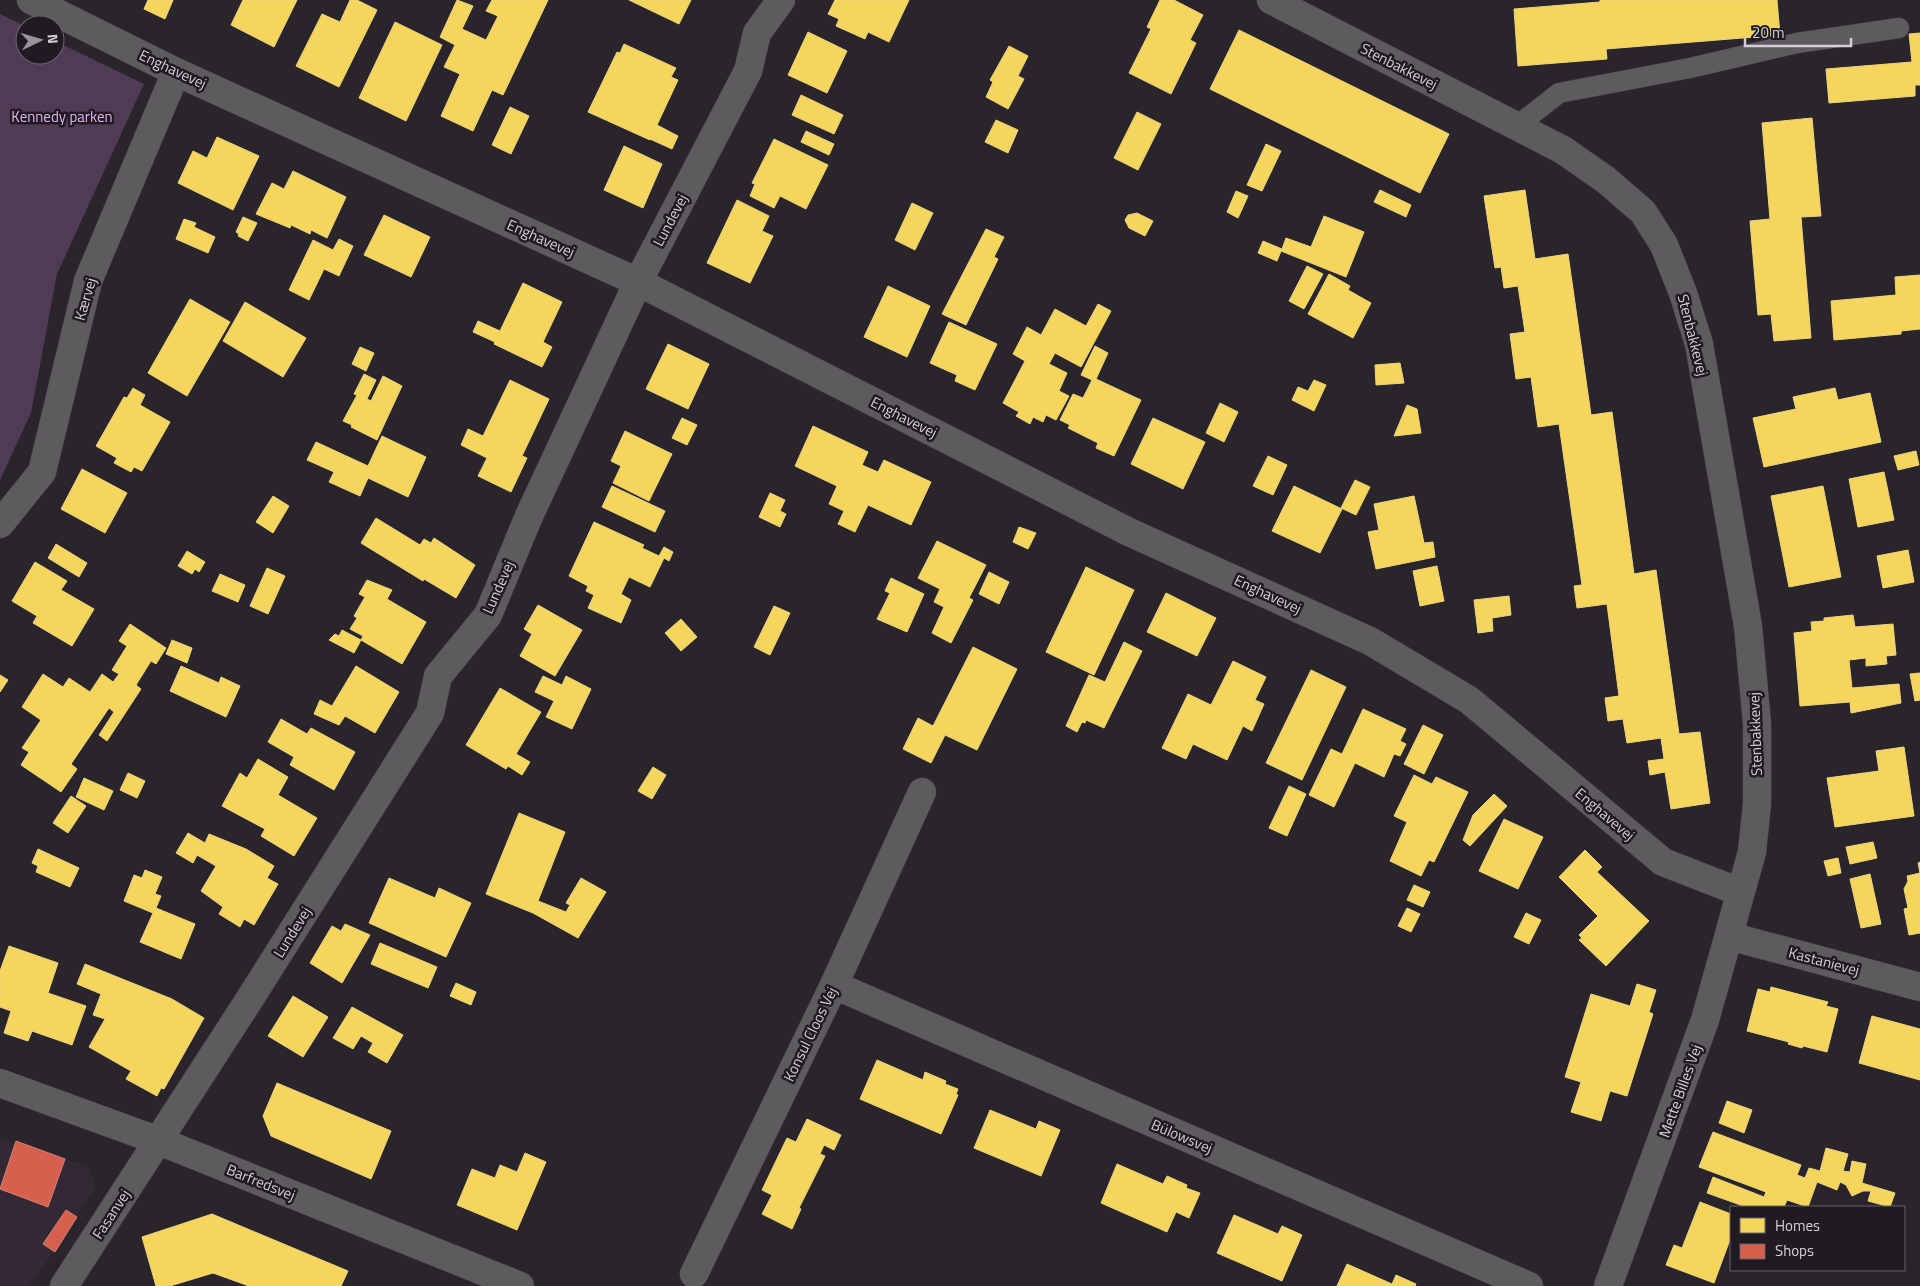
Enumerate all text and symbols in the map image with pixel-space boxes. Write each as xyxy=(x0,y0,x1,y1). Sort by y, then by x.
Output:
north arrow xyxy=(15,15,65,65)
scale bar xyxy=(1745,15,1851,47)
text: 20 m xyxy=(1752,21,1785,44)
text: N xyxy=(43,33,64,45)
street label: Stenbakkevej xyxy=(1356,37,1442,95)
street label: Enghavevej xyxy=(135,43,211,95)
park label: Kennedy parken xyxy=(11,105,113,128)
street label: Lundevej xyxy=(647,190,693,250)
street label: Enghavevej xyxy=(503,213,579,263)
street label: Kærvej xyxy=(68,275,102,323)
street label: Stenbakkevej xyxy=(1672,292,1714,378)
street label: Enghavevej xyxy=(867,390,941,444)
street label: Lundevej xyxy=(476,557,520,617)
street label: Enghavevej xyxy=(1230,568,1306,620)
street label: Stenbakkevej xyxy=(1742,692,1768,776)
street label: Enghavevej xyxy=(1570,782,1640,846)
street label: Lundevej xyxy=(267,902,317,962)
street label: Kastanievej xyxy=(1786,941,1862,981)
street label: Konsul Cloos Vej xyxy=(777,983,843,1085)
street label: Mette Billes Vej xyxy=(1652,1041,1708,1141)
street label: Bülowsvej xyxy=(1148,1113,1216,1159)
street label: Barfredsvej xyxy=(223,1158,299,1206)
street label: Fasanvej xyxy=(86,1185,136,1243)
legend xyxy=(1730,1206,1905,1271)
text: Homes xyxy=(1775,1214,1820,1237)
text: Shops xyxy=(1775,1239,1814,1262)

